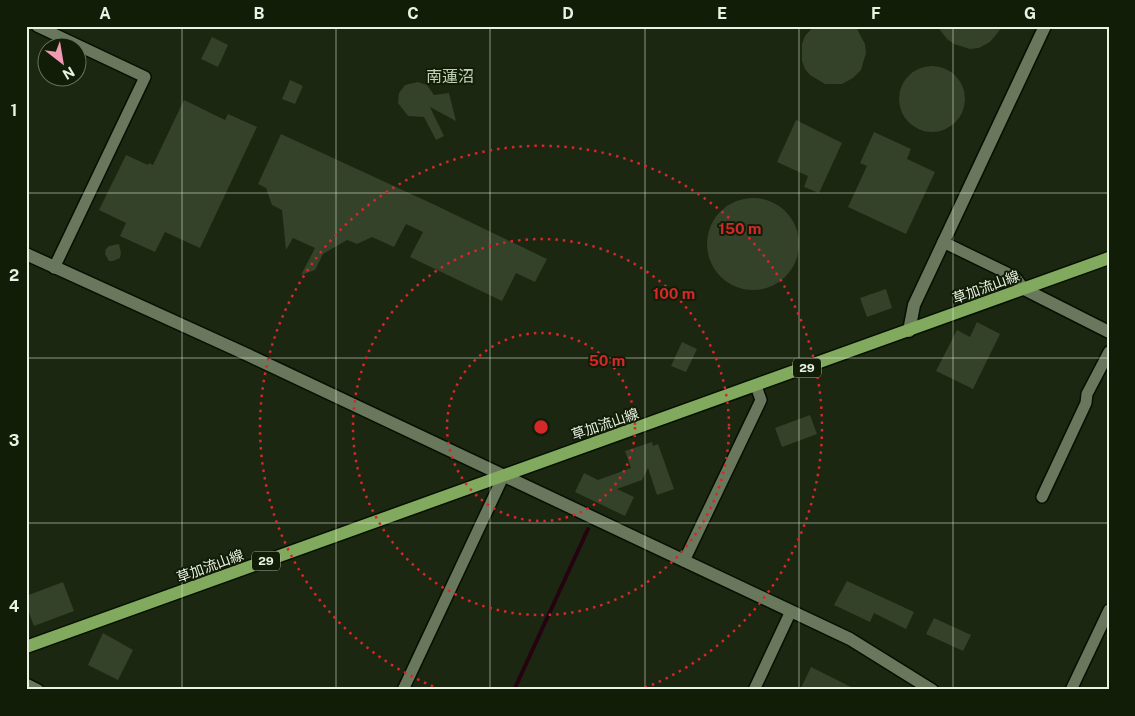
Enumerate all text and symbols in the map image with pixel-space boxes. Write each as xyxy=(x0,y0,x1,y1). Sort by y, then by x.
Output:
text: A xyxy=(99,4,111,23)
text: B xyxy=(254,4,265,23)
text: C xyxy=(407,4,419,23)
text: D xyxy=(562,4,574,23)
text: E xyxy=(717,4,727,23)
text: F xyxy=(871,4,881,23)
text: G xyxy=(1024,4,1036,23)
north arrow xyxy=(38,38,88,88)
text: N xyxy=(60,63,78,83)
district label: 南蓮沼 xyxy=(426,67,474,86)
text: 1 xyxy=(11,101,17,120)
text: 150 m xyxy=(718,220,762,237)
text: 2 xyxy=(9,266,19,285)
street label: 草加流山線 xyxy=(950,268,1022,306)
text: 100 m xyxy=(653,285,695,302)
text: 50 m xyxy=(589,352,625,369)
road number: 29 xyxy=(793,358,821,378)
street label: 草加流山線 xyxy=(569,405,641,443)
centre of rings xyxy=(532,418,550,436)
text: 3 xyxy=(9,431,19,450)
street label: 草加流山線 xyxy=(174,547,246,585)
road number: 29 xyxy=(252,552,280,570)
text: 4 xyxy=(9,597,20,616)

